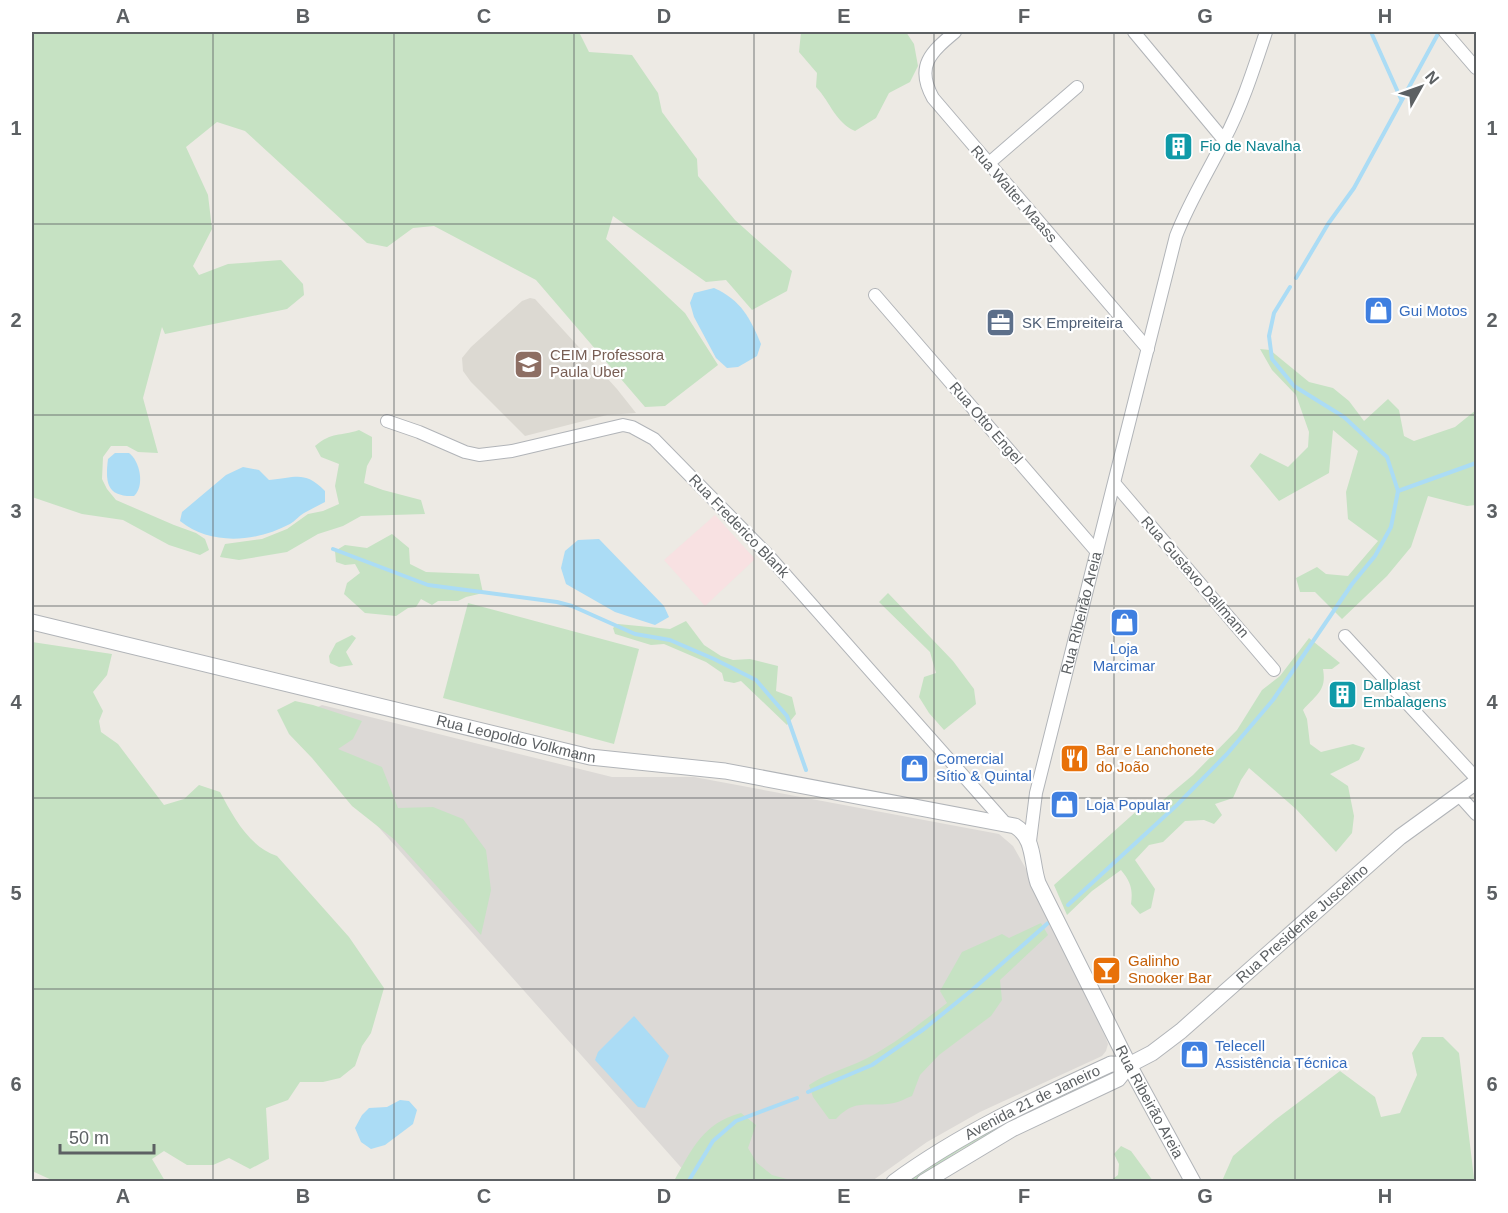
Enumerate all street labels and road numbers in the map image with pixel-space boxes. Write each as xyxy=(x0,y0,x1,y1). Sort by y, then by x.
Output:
street label: Rua Walter Maass xyxy=(968,142,1061,246)
street label: Rua Otto Engel xyxy=(946,378,1026,467)
street label: Rua Frederico Blank xyxy=(686,471,793,581)
street label: Rua Gustavo Dallmann xyxy=(1138,513,1253,641)
street label: Rua Ribeirão Areia xyxy=(1057,549,1105,676)
street label: Rua Leopoldo Volkmann xyxy=(435,711,597,766)
street label: Rua Presidente Juscelino xyxy=(1233,860,1371,986)
street label: Rua Ribeirão Areia xyxy=(1112,1042,1188,1162)
street label: Avenida 21 de Janeiro xyxy=(961,1061,1103,1143)

